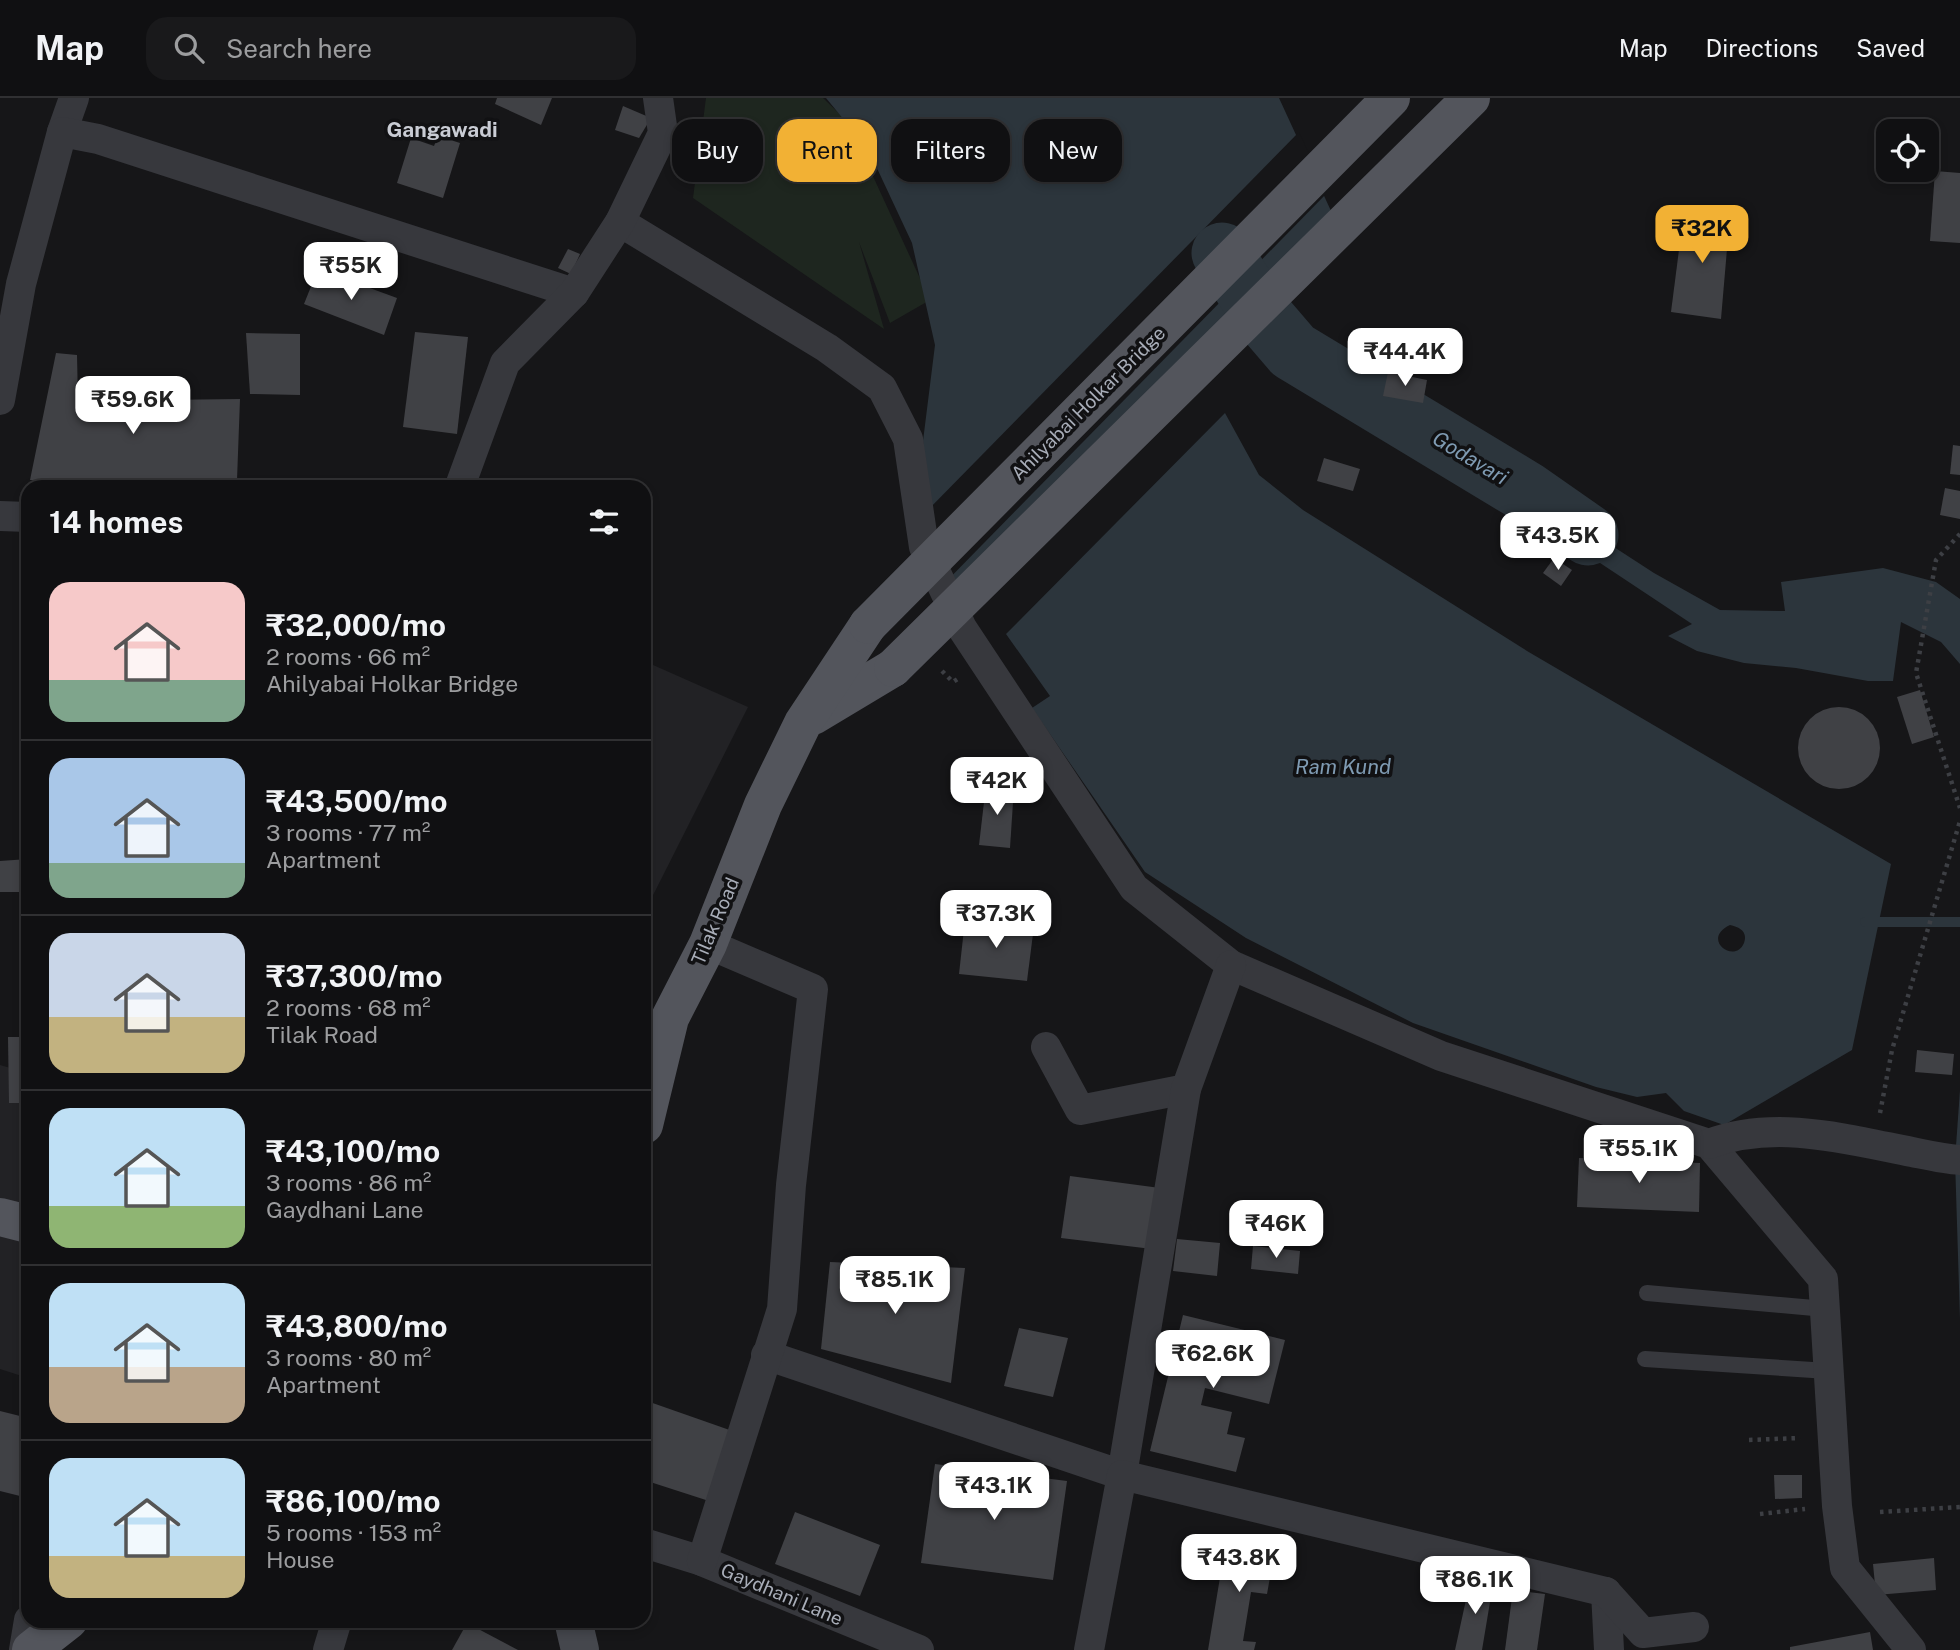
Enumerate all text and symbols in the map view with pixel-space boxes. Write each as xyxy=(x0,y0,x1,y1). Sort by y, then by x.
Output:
search box xyxy=(146,17,636,80)
text: Map xyxy=(35,29,104,67)
icon: search xyxy=(170,29,208,67)
text: Search here xyxy=(226,33,372,64)
text: Map xyxy=(1619,34,1668,62)
text: Directions xyxy=(1706,34,1818,62)
text: Saved xyxy=(1856,34,1925,62)
district label: Gangawadi xyxy=(386,117,498,142)
chip: Buy xyxy=(672,119,763,182)
chip: Rent xyxy=(777,119,877,182)
chip: Filters xyxy=(891,119,1010,182)
chip: New xyxy=(1024,119,1122,182)
map controls xyxy=(1876,119,1939,182)
button: locate xyxy=(1876,119,1939,182)
pin: ₹32K xyxy=(1661,206,1743,265)
text: ₹32K xyxy=(1671,214,1733,241)
pin: ₹55K xyxy=(310,242,392,302)
text: ₹55K xyxy=(320,251,382,278)
street label: Ahilyabai Holkar Bridge xyxy=(1007,322,1169,484)
pin: ₹44.4K xyxy=(1348,328,1462,388)
text: ₹44.4K xyxy=(1364,337,1446,364)
pin: ₹59.6K xyxy=(76,376,190,436)
text: ₹59.6K xyxy=(91,385,175,412)
water label: Godavari xyxy=(1428,425,1512,490)
icon: filters xyxy=(585,503,623,541)
text: 14 homes xyxy=(49,504,183,540)
pin: ₹43.5K xyxy=(1501,512,1615,572)
text: ₹43.5K xyxy=(1516,521,1600,548)
text: ₹32,000/mo xyxy=(266,607,446,643)
icon: home xyxy=(105,610,189,694)
text: 2 rooms · 66 m² xyxy=(266,643,430,670)
text: Ahilyabai Holkar Bridge xyxy=(266,670,518,697)
water label: Ram Kund xyxy=(1295,754,1391,779)
pin: ₹42K xyxy=(956,758,1038,817)
text: ₹42K xyxy=(967,766,1027,793)
text: ₹43,500/mo xyxy=(266,783,448,819)
icon: home xyxy=(105,786,189,870)
text: 3 rooms · 77 m² xyxy=(266,819,430,846)
text: Apartment xyxy=(266,846,381,873)
street label: Tilak Road xyxy=(687,874,743,968)
pin: ₹37.3K xyxy=(939,890,1053,950)
text: ₹37.3K xyxy=(956,899,1036,926)
text: ₹37,300/mo xyxy=(266,958,442,994)
icon: home xyxy=(105,961,189,1045)
text: 2 rooms · 68 m² xyxy=(266,994,431,1021)
text: Tilak Road xyxy=(266,1021,378,1048)
pin: ₹55.1K xyxy=(1582,1126,1696,1185)
text: ₹43,100/mo xyxy=(266,1133,440,1169)
text: ₹55.1K xyxy=(1600,1134,1678,1161)
icon: home xyxy=(105,1136,189,1220)
text: 3 rooms · 86 m² xyxy=(266,1169,432,1196)
text: Gaydhani Lane xyxy=(266,1196,424,1223)
pin: ₹46K xyxy=(1235,1200,1317,1260)
text: ₹46K xyxy=(1245,1209,1307,1236)
pin: ₹85.1K xyxy=(838,1256,952,1316)
text: ₹85.1K xyxy=(856,1265,934,1292)
text: ₹43,800/mo xyxy=(266,1308,447,1344)
icon: home xyxy=(105,1311,189,1395)
pin: ₹62.6K xyxy=(1156,1330,1270,1390)
text: ₹62.6K xyxy=(1172,1339,1254,1366)
text: 3 rooms · 80 m² xyxy=(266,1344,431,1371)
text: Apartment xyxy=(266,1371,381,1398)
pin: ₹43.1K xyxy=(937,1462,1051,1522)
text: ₹43.1K xyxy=(955,1471,1033,1498)
text: ₹86,100/mo xyxy=(266,1483,440,1519)
icon: home xyxy=(105,1486,189,1570)
text: 5 rooms · 153 m² xyxy=(266,1519,441,1546)
pin: ₹43.8K xyxy=(1182,1534,1296,1594)
text: ₹43.8K xyxy=(1197,1543,1281,1570)
text: House xyxy=(266,1546,334,1573)
pin: ₹86.1K xyxy=(1418,1556,1532,1616)
street label: Gaydhani Lane xyxy=(718,1558,846,1630)
text: ₹86.1K xyxy=(1436,1565,1514,1592)

